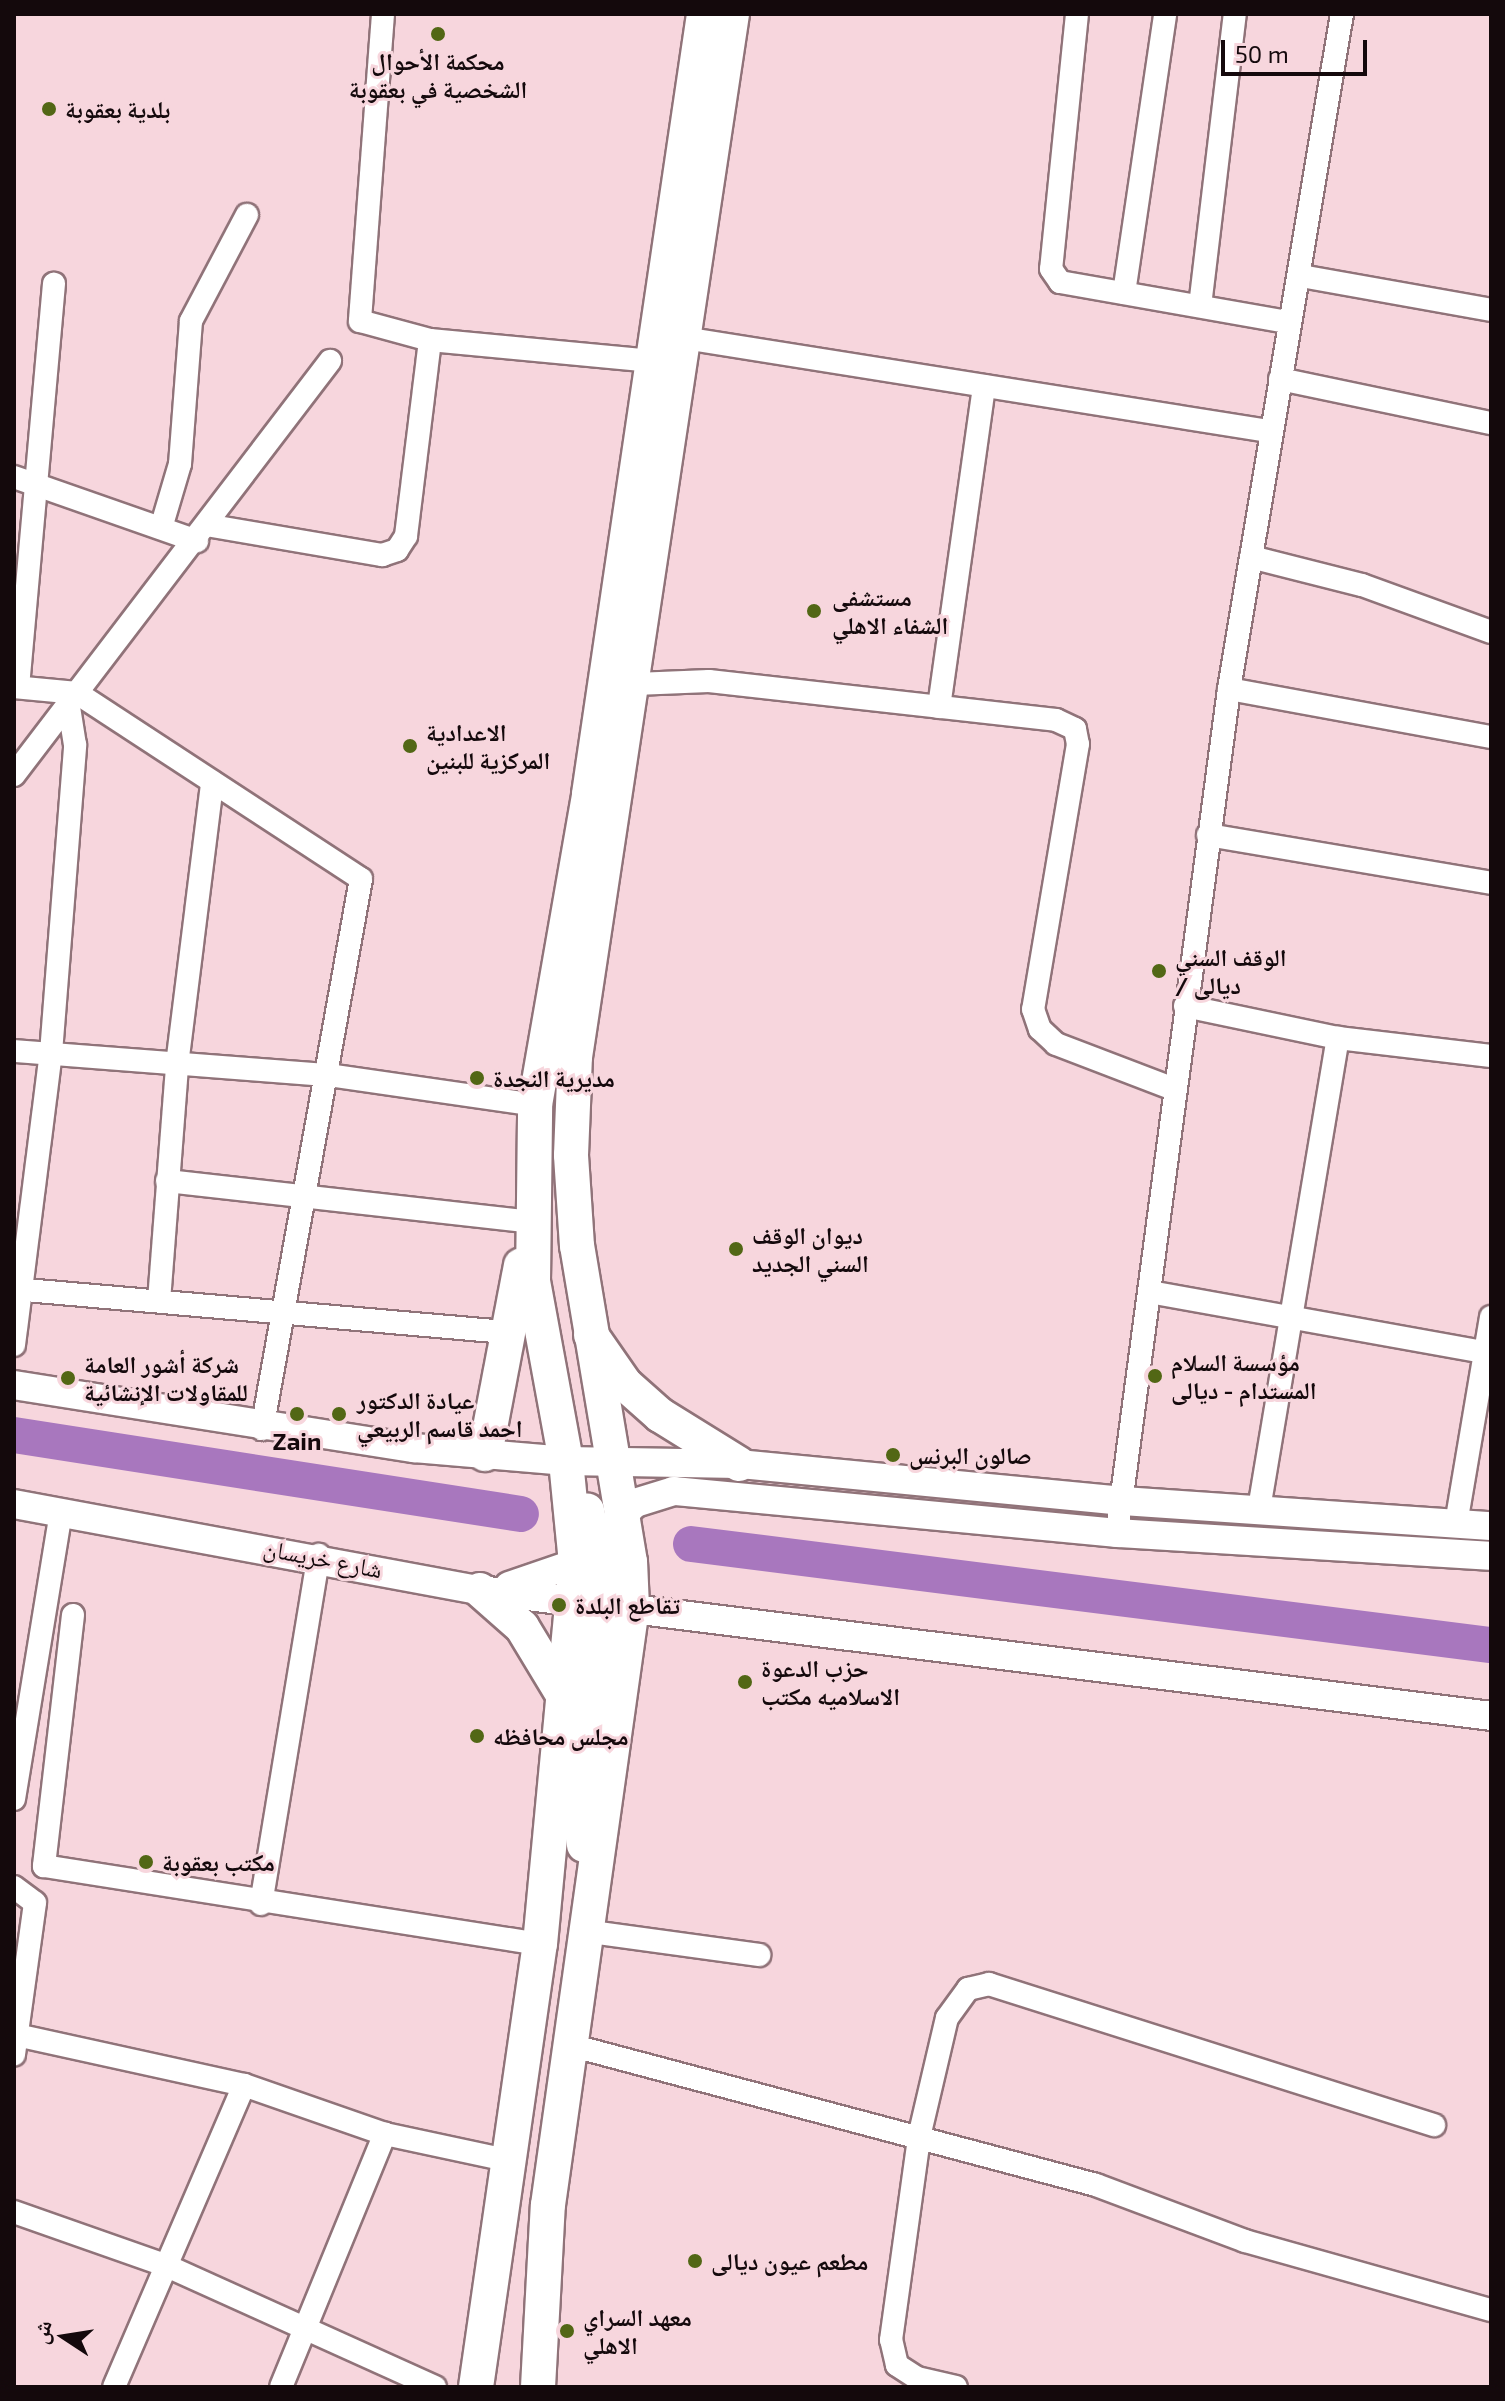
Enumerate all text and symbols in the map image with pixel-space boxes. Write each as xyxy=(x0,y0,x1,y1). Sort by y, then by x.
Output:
scale bar xyxy=(1225,24,1371,74)
marker: محكمة الأحوال الشخصية في بعقوبة xyxy=(429,25,447,43)
text: 50 m xyxy=(1235,39,1289,68)
place label: محكمة الأحوال الشخصية في بعقوبة xyxy=(349,47,527,103)
place label: بلدية بعقوبة xyxy=(65,95,170,123)
marker: بلدية بعقوبة xyxy=(40,100,58,118)
place label: مستشفى الشفاء الاهلي xyxy=(832,583,948,639)
marker: مستشفى الشفاء الاهلي xyxy=(803,600,825,622)
place label: الاعدادية المركزية للبنين xyxy=(426,718,550,774)
marker: الاعدادية المركزية للبنين xyxy=(401,737,419,755)
place label: الوقف السني / ديالى xyxy=(1175,943,1286,999)
marker: الوقف السني / ديالى xyxy=(1150,962,1168,980)
place label: مديرية النجدة xyxy=(493,1064,615,1092)
marker: مديرية النجدة xyxy=(468,1069,486,1087)
place label: ديوان الوقف السني الجديد xyxy=(752,1221,869,1277)
marker: ديوان الوقف السني الجديد xyxy=(727,1240,745,1258)
place label: مؤسسة السلام المستدام - ديالى xyxy=(1171,1348,1316,1404)
place label: شركة أشور العامة للمقاولات الإنشائية xyxy=(84,1350,248,1406)
marker: مؤسسة السلام المستدام - ديالى xyxy=(1146,1367,1164,1385)
marker: شركة أشور العامة للمقاولات الإنشائية xyxy=(59,1369,77,1387)
place label: عيادة الدكتور احمد قاسم الربيعي xyxy=(357,1386,523,1442)
marker: عيادة الدكتور احمد قاسم الربيعي xyxy=(328,1403,350,1425)
marker: Zain xyxy=(288,1405,306,1423)
place label: Zain xyxy=(273,1427,321,1455)
place label: صالون البرنس xyxy=(909,1441,1032,1469)
marker: صالون البرنس xyxy=(884,1446,902,1464)
street label: شارع خريسان xyxy=(261,1532,385,1584)
place label: تقاطع البلدة xyxy=(575,1591,680,1619)
marker: تقاطع البلدة xyxy=(550,1596,568,1614)
place label: حزب الدعوة الاسلاميه مكتب xyxy=(761,1654,900,1710)
marker: حزب الدعوة الاسلاميه مكتب xyxy=(736,1673,754,1691)
place label: مجلس محافظه xyxy=(493,1722,629,1750)
marker: مجلس محافظه xyxy=(468,1727,486,1745)
place label: مكتب بعقوبة xyxy=(162,1848,275,1876)
marker: مكتب بعقوبة xyxy=(137,1853,155,1871)
place label: مطعم عيون ديالى xyxy=(711,2247,868,2275)
marker: مطعم عيون ديالى xyxy=(686,2252,704,2270)
north arrow xyxy=(24,2297,104,2377)
place label: معهد السراي الاهلي xyxy=(583,2303,692,2359)
text: ش xyxy=(25,2318,56,2346)
marker: معهد السراي الاهلي xyxy=(558,2322,576,2340)

